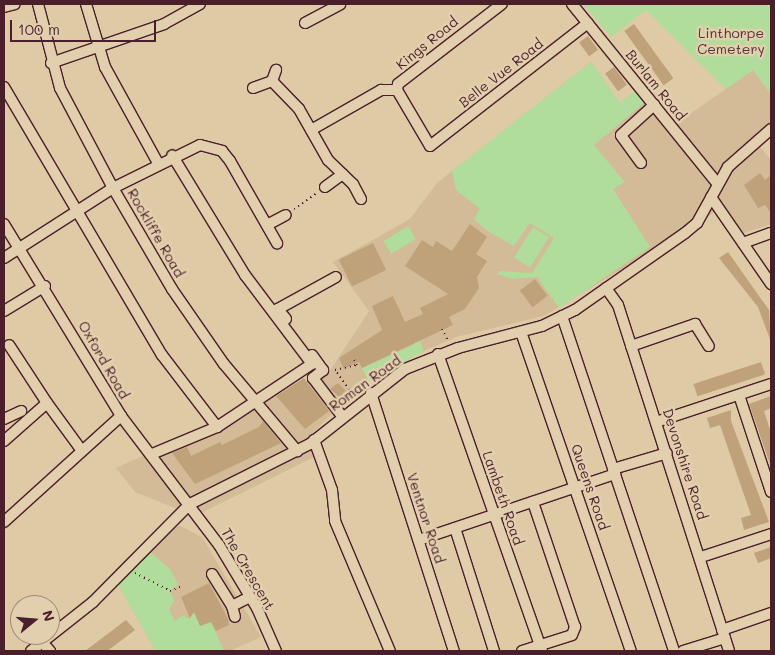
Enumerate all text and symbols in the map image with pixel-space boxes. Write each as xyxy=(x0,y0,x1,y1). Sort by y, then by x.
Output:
scale bar xyxy=(12,10,159,42)
street label: Kings Road xyxy=(393,13,461,73)
text: 100 m xyxy=(18,19,60,39)
park label: Linthorpe Cemetery xyxy=(697,25,765,58)
street label: Belle Vue Road xyxy=(456,35,546,111)
street label: Burlam Road xyxy=(622,46,690,124)
street label: Rockliffe Road xyxy=(124,186,188,280)
street label: Oxford Road xyxy=(75,318,133,402)
street label: Roman Road xyxy=(326,351,404,415)
street label: Devonshire Road xyxy=(659,406,711,522)
street label: Queens Road xyxy=(567,442,613,532)
street label: Lambeth Road xyxy=(479,449,527,547)
street label: Ventnor Road xyxy=(403,471,449,565)
street label: The Crescent xyxy=(218,525,278,613)
north arrow xyxy=(10,595,60,645)
text: N xyxy=(38,608,60,624)

